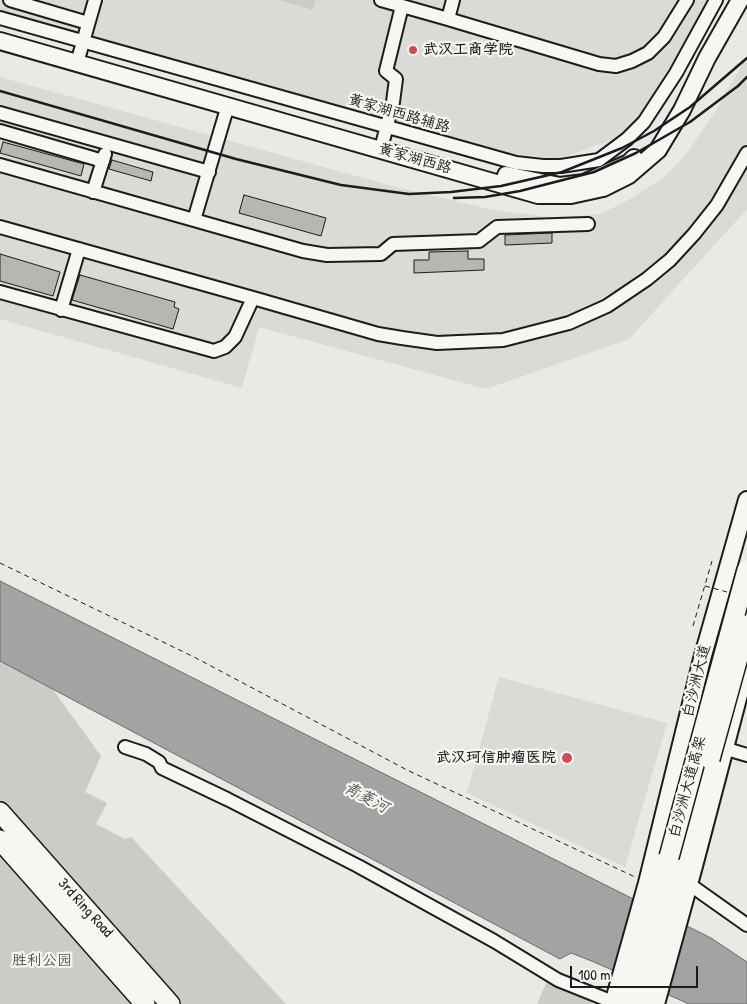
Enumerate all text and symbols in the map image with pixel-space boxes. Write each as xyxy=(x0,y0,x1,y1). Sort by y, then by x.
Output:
place label: 武汉工商学院 xyxy=(423,41,513,59)
marker: 武汉工商学院 xyxy=(407,44,419,56)
street label: 黄家湖西路辅路 xyxy=(346,91,452,137)
street label: 黄家湖西路 xyxy=(376,140,454,178)
street label: 白沙洲大道 xyxy=(679,642,715,720)
street label: 白沙洲大道高架 xyxy=(666,734,710,840)
place label: 武汉珂信肿瘤医院 xyxy=(436,749,556,767)
marker: 武汉珂信肿瘤医院 xyxy=(560,751,574,765)
water label: 青菱河 xyxy=(340,778,392,818)
street label: 3rd Ring Road xyxy=(54,875,116,941)
park label: 胜利公园 xyxy=(12,952,72,970)
scale bar xyxy=(572,956,700,988)
text: 100 m xyxy=(578,964,611,985)

